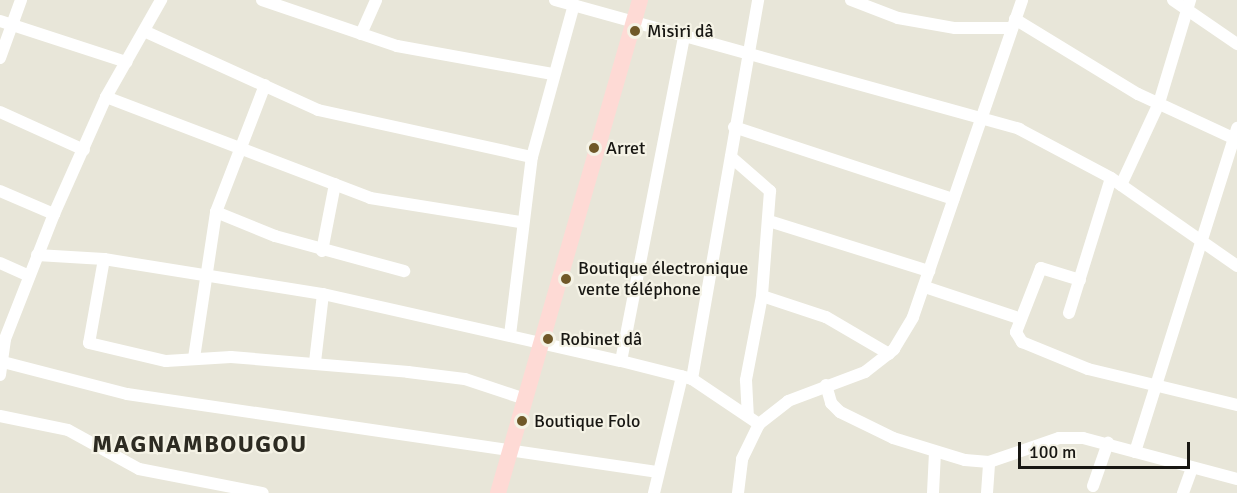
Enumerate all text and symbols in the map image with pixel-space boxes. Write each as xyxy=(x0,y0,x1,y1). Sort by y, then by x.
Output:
place label: Misiri dâ xyxy=(647,20,714,42)
marker: Misiri dâ xyxy=(628,24,642,38)
place label: Arret xyxy=(606,137,645,159)
marker: Arret xyxy=(587,141,601,155)
place label: Boutique électronique vente téléphone xyxy=(578,258,748,300)
marker: Boutique électronique vente téléphone xyxy=(559,272,573,286)
place label: Robinet dâ xyxy=(560,328,642,350)
marker: Robinet dâ xyxy=(541,332,555,346)
place label: Boutique Folo xyxy=(534,410,640,432)
marker: Boutique Folo xyxy=(515,414,529,428)
scale bar xyxy=(1021,430,1194,468)
district label: MAGNAMBOUGOU xyxy=(92,431,308,459)
text: 100 m xyxy=(1029,441,1076,463)

